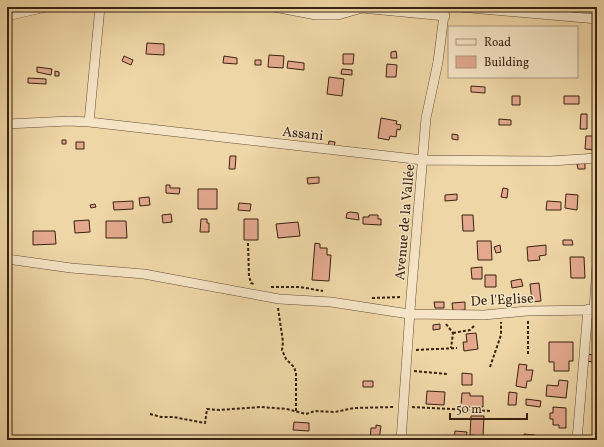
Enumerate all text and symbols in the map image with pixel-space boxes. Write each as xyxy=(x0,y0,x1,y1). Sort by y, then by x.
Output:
legend xyxy=(448,26,578,78)
text: Road xyxy=(484,35,511,51)
text: Building xyxy=(484,55,529,71)
street label: Assani xyxy=(281,123,324,146)
street label: Avenue de la Vallée xyxy=(391,163,420,281)
street label: De l'Eglise xyxy=(470,289,534,312)
scale bar xyxy=(450,395,527,421)
text: 50 m xyxy=(456,402,482,418)

